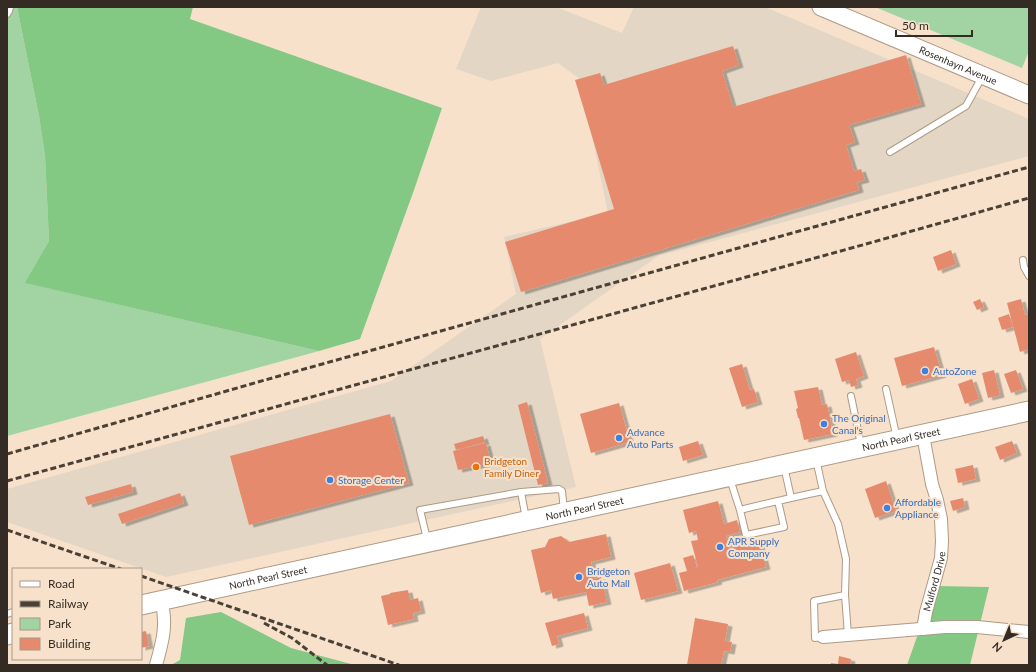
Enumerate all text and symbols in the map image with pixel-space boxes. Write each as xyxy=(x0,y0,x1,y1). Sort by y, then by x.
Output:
scale bar xyxy=(896,12,972,38)
text: 50 m xyxy=(902,18,929,33)
street label: Rosenhayn Avenue xyxy=(917,43,999,87)
place label: AutoZone xyxy=(933,365,977,377)
marker: AutoZone xyxy=(920,366,930,376)
place label: The Original Canal's xyxy=(832,412,886,436)
marker: The Original Canal's xyxy=(819,419,829,429)
street label: North Pearl Street xyxy=(861,425,942,453)
place label: Advance Auto Parts xyxy=(627,426,673,450)
marker: Advance Auto Parts xyxy=(614,433,624,443)
place label: Bridgeton Family Diner xyxy=(484,455,539,479)
marker: Bridgeton Family Diner xyxy=(471,462,481,472)
place label: Storage Center xyxy=(338,474,404,486)
marker: Storage Center xyxy=(325,475,335,485)
street label: North Pearl Street xyxy=(544,494,625,522)
place label: Affordable Appliance xyxy=(895,496,941,520)
marker: Affordable Appliance xyxy=(882,503,892,513)
place label: APR Supply Company xyxy=(728,535,780,559)
marker: APR Supply Company xyxy=(715,542,725,552)
street label: Mulford Drive xyxy=(920,551,947,613)
street label: North Pearl Street xyxy=(228,563,309,592)
place label: Bridgeton Auto Mall xyxy=(587,565,630,589)
legend xyxy=(12,568,142,660)
marker: Bridgeton Auto Mall xyxy=(574,572,584,582)
text: Road xyxy=(48,576,75,591)
text: Railway xyxy=(48,596,89,611)
text: Park xyxy=(48,616,72,631)
north arrow xyxy=(984,620,1024,660)
text: Building xyxy=(48,636,91,651)
text: N xyxy=(989,640,1004,655)

